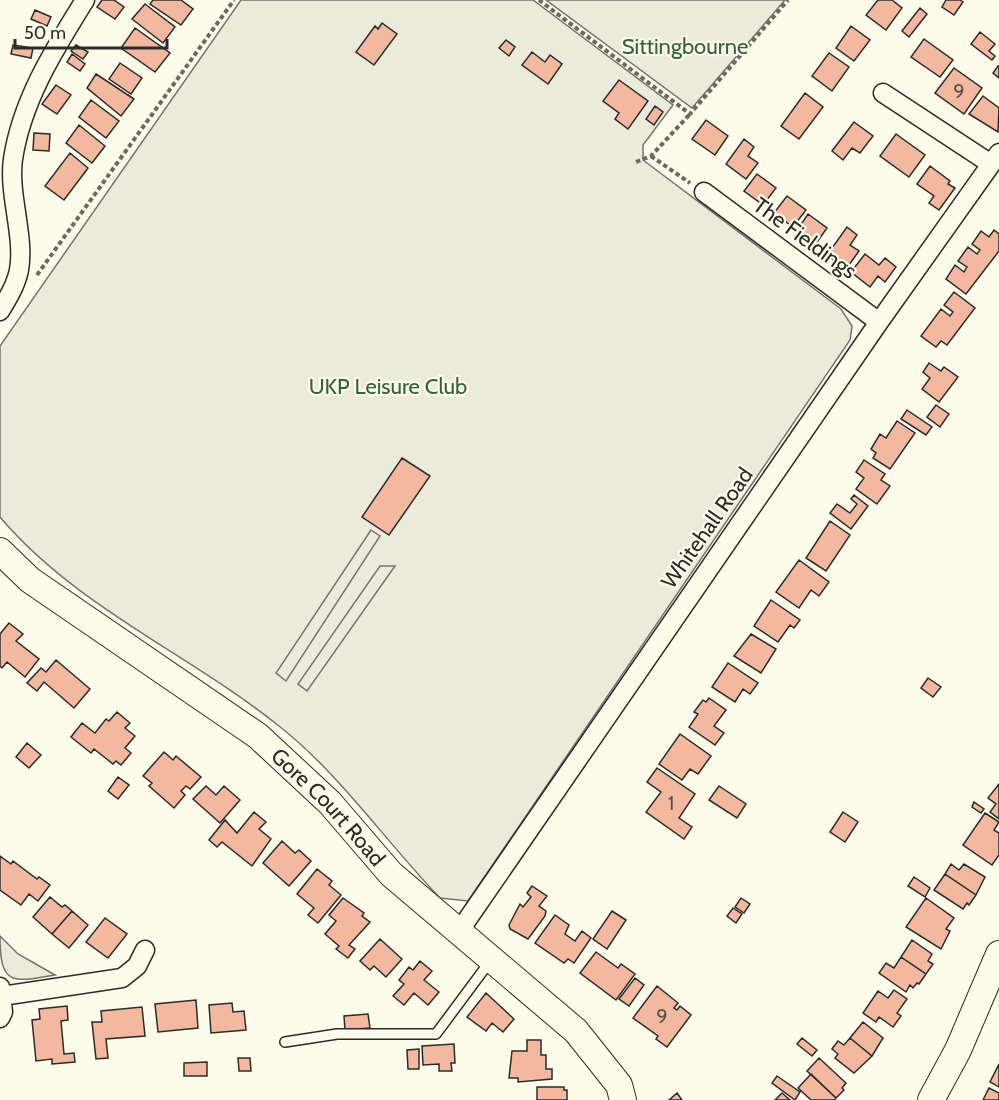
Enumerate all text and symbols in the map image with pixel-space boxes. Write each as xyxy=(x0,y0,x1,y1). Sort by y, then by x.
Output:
scale bar xyxy=(15,12,166,50)
text: 50 m xyxy=(24,22,66,44)
park label: Sittingbourne xyxy=(622,33,748,60)
house number: 9 xyxy=(953,79,965,103)
street label: The Fieldings xyxy=(748,191,862,285)
park label: UKP Leisure Club xyxy=(309,373,467,400)
street label: Whitehall Road xyxy=(655,462,759,594)
street label: Gore Court Road xyxy=(266,742,391,871)
house number: 1 xyxy=(668,791,674,815)
house number: 9 xyxy=(656,1004,668,1028)

